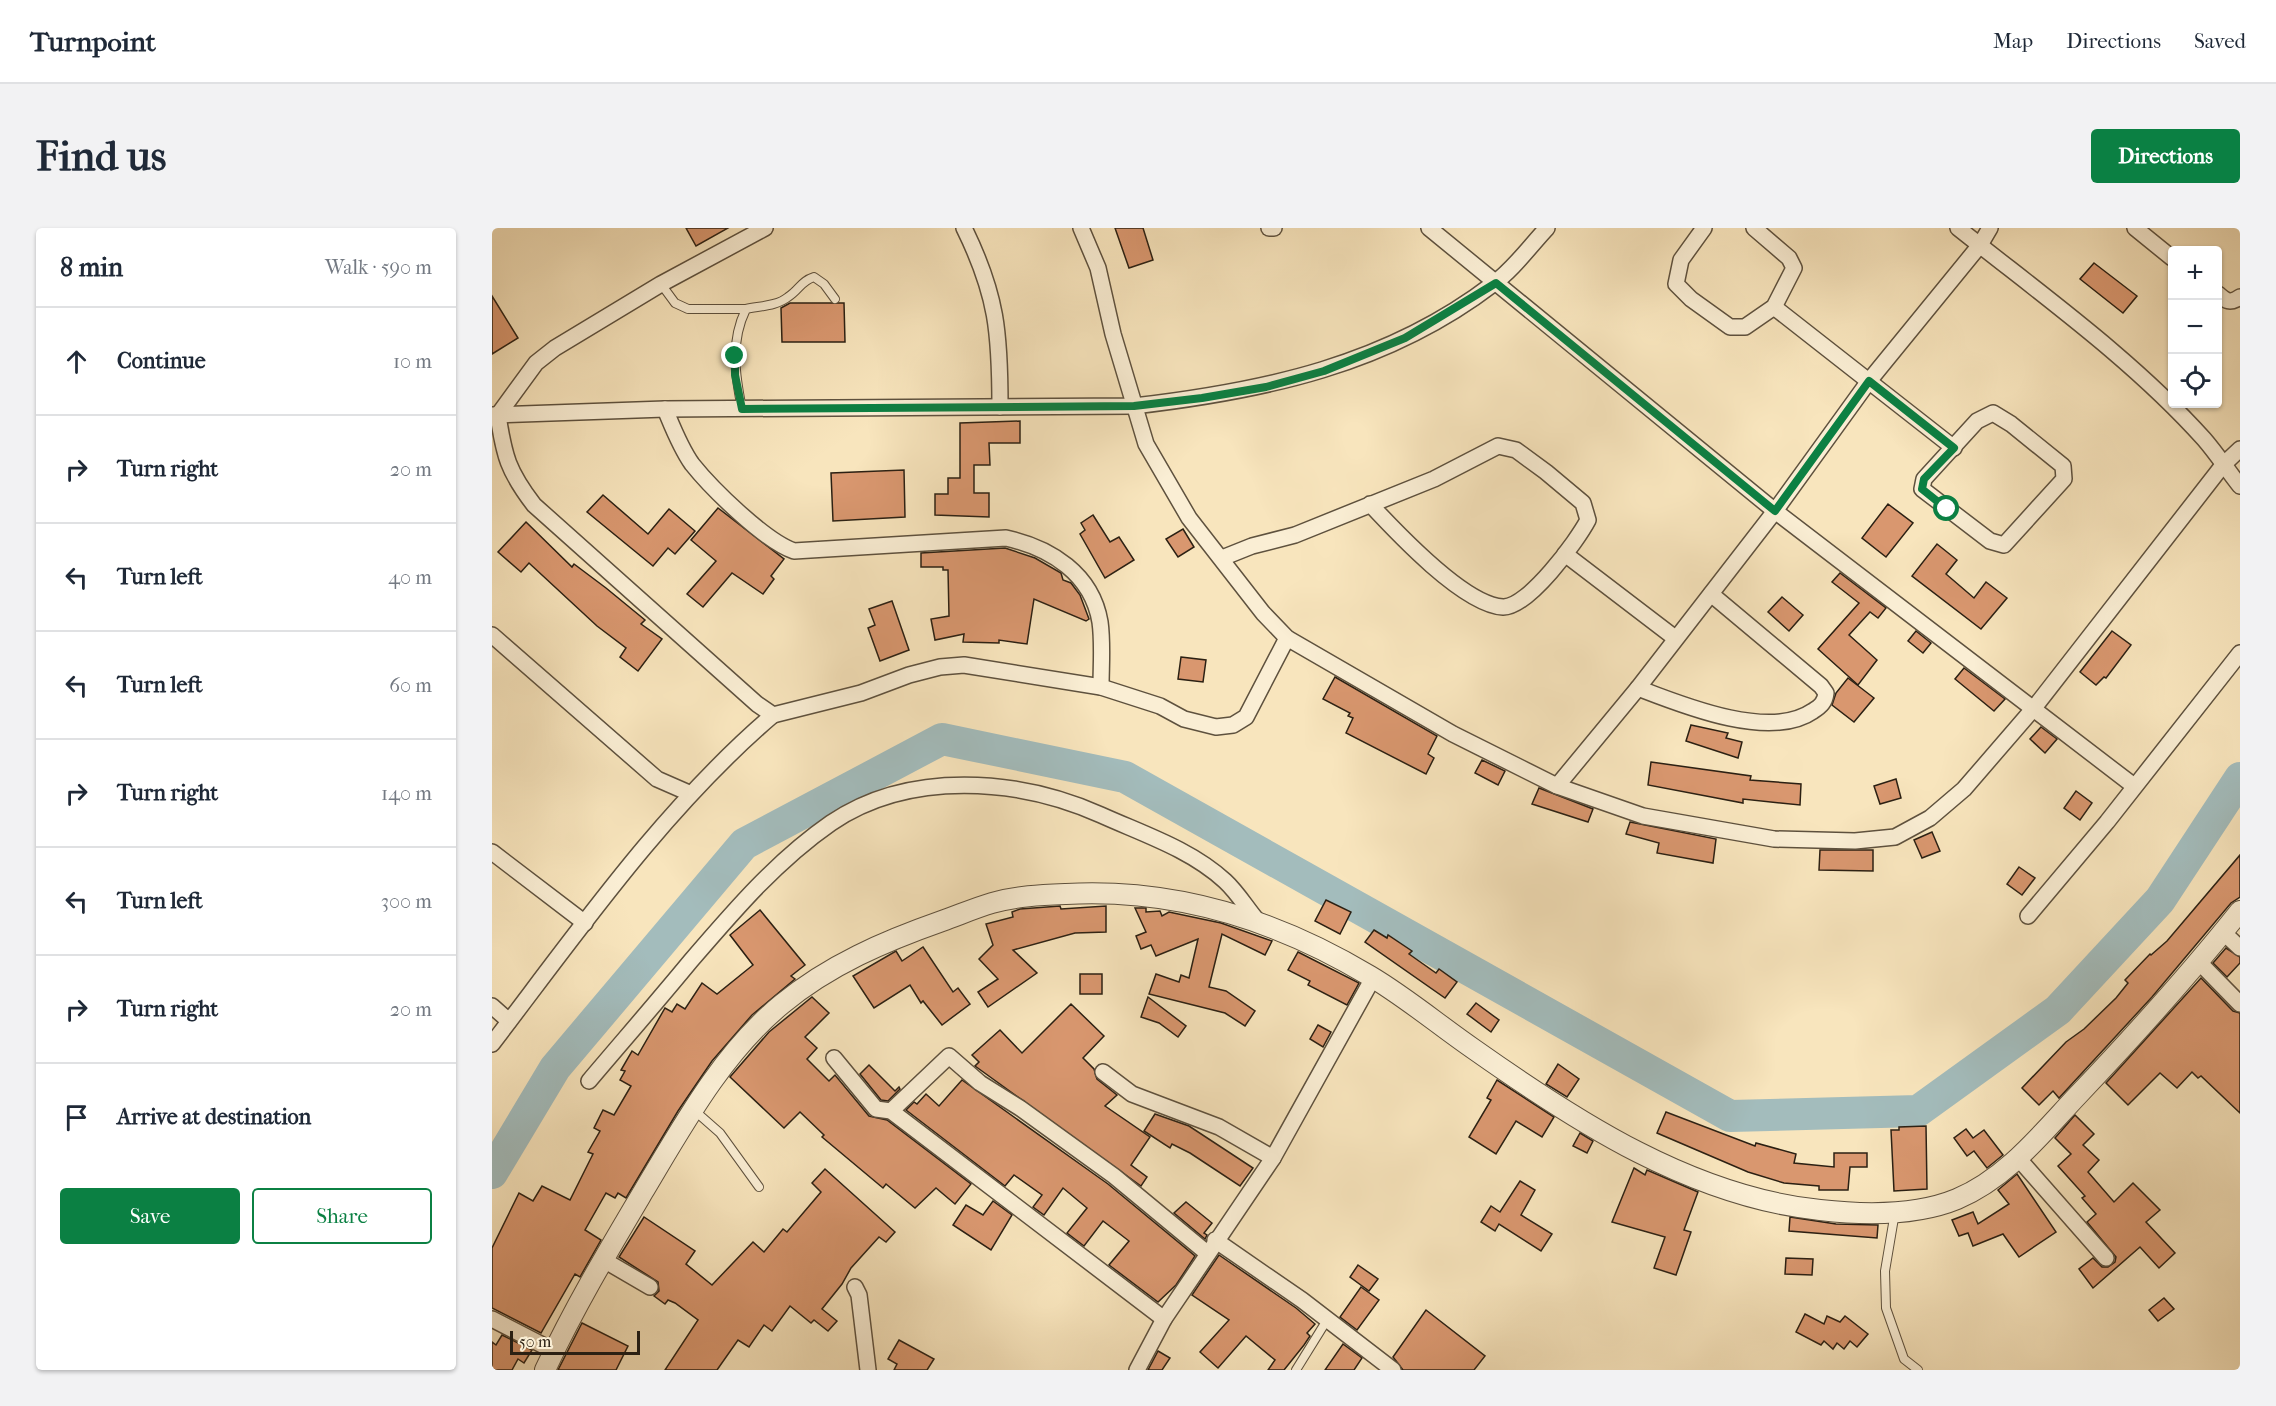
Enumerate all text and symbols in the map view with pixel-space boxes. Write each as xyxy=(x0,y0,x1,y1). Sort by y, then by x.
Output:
text: Turnpoint xyxy=(30,25,156,58)
text: Map xyxy=(1993,29,2033,53)
text: Directions xyxy=(2066,29,2161,53)
text: Saved xyxy=(2194,29,2246,53)
button: Directions xyxy=(2091,129,2240,183)
text: Find us xyxy=(36,132,166,181)
map controls xyxy=(2168,246,2222,408)
button: + xyxy=(2168,246,2222,300)
text: 8 min xyxy=(60,252,123,283)
text: Walk · 590 m xyxy=(325,256,432,279)
button: − xyxy=(2168,300,2222,354)
route end xyxy=(721,342,747,368)
icon: ahead xyxy=(60,345,93,378)
text: Continue xyxy=(117,348,206,374)
text: 10 m xyxy=(393,350,432,373)
button: locate xyxy=(2168,354,2222,408)
icon: right xyxy=(60,453,93,486)
text: Turn right xyxy=(117,456,218,482)
text: 20 m xyxy=(390,458,432,481)
route start xyxy=(1933,495,1959,521)
icon: left xyxy=(60,561,93,594)
text: Turn left xyxy=(117,564,203,590)
text: 40 m xyxy=(388,566,432,589)
icon: left xyxy=(60,669,93,702)
text: Turn left xyxy=(117,672,203,698)
text: 60 m xyxy=(389,674,432,697)
icon: right xyxy=(60,777,93,810)
text: Turn right xyxy=(117,780,218,806)
text: 140 m xyxy=(381,782,432,805)
icon: left xyxy=(60,885,93,918)
text: Turn left xyxy=(117,888,203,914)
text: 300 m xyxy=(381,890,432,913)
icon: right xyxy=(60,993,93,1026)
text: Turn right xyxy=(117,996,218,1022)
text: 20 m xyxy=(390,998,432,1021)
icon: arrive xyxy=(60,1101,93,1134)
text: Arrive at destination xyxy=(117,1104,311,1130)
button: Save xyxy=(60,1188,240,1244)
button: Share xyxy=(252,1188,432,1244)
scale bar xyxy=(510,1328,640,1356)
text: 50 m xyxy=(519,1332,551,1351)

